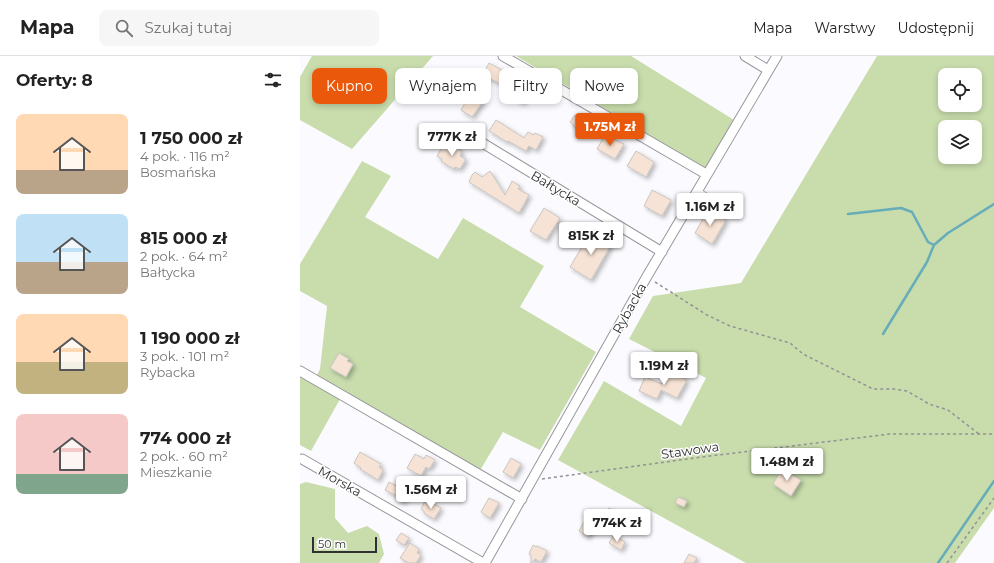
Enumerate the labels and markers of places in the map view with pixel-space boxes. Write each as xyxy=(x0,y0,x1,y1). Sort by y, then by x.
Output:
pin: 1.75M zł xyxy=(569,113,651,147)
pin: 777K zł xyxy=(415,123,489,157)
pin: 1.16M zł xyxy=(669,193,751,227)
pin: 815K zł xyxy=(554,222,628,256)
pin: 1.19M zł xyxy=(623,352,705,386)
pin: 1.48M zł xyxy=(746,448,828,482)
pin: 1.56M zł xyxy=(390,476,472,510)
pin: 774K zł xyxy=(580,509,654,543)

